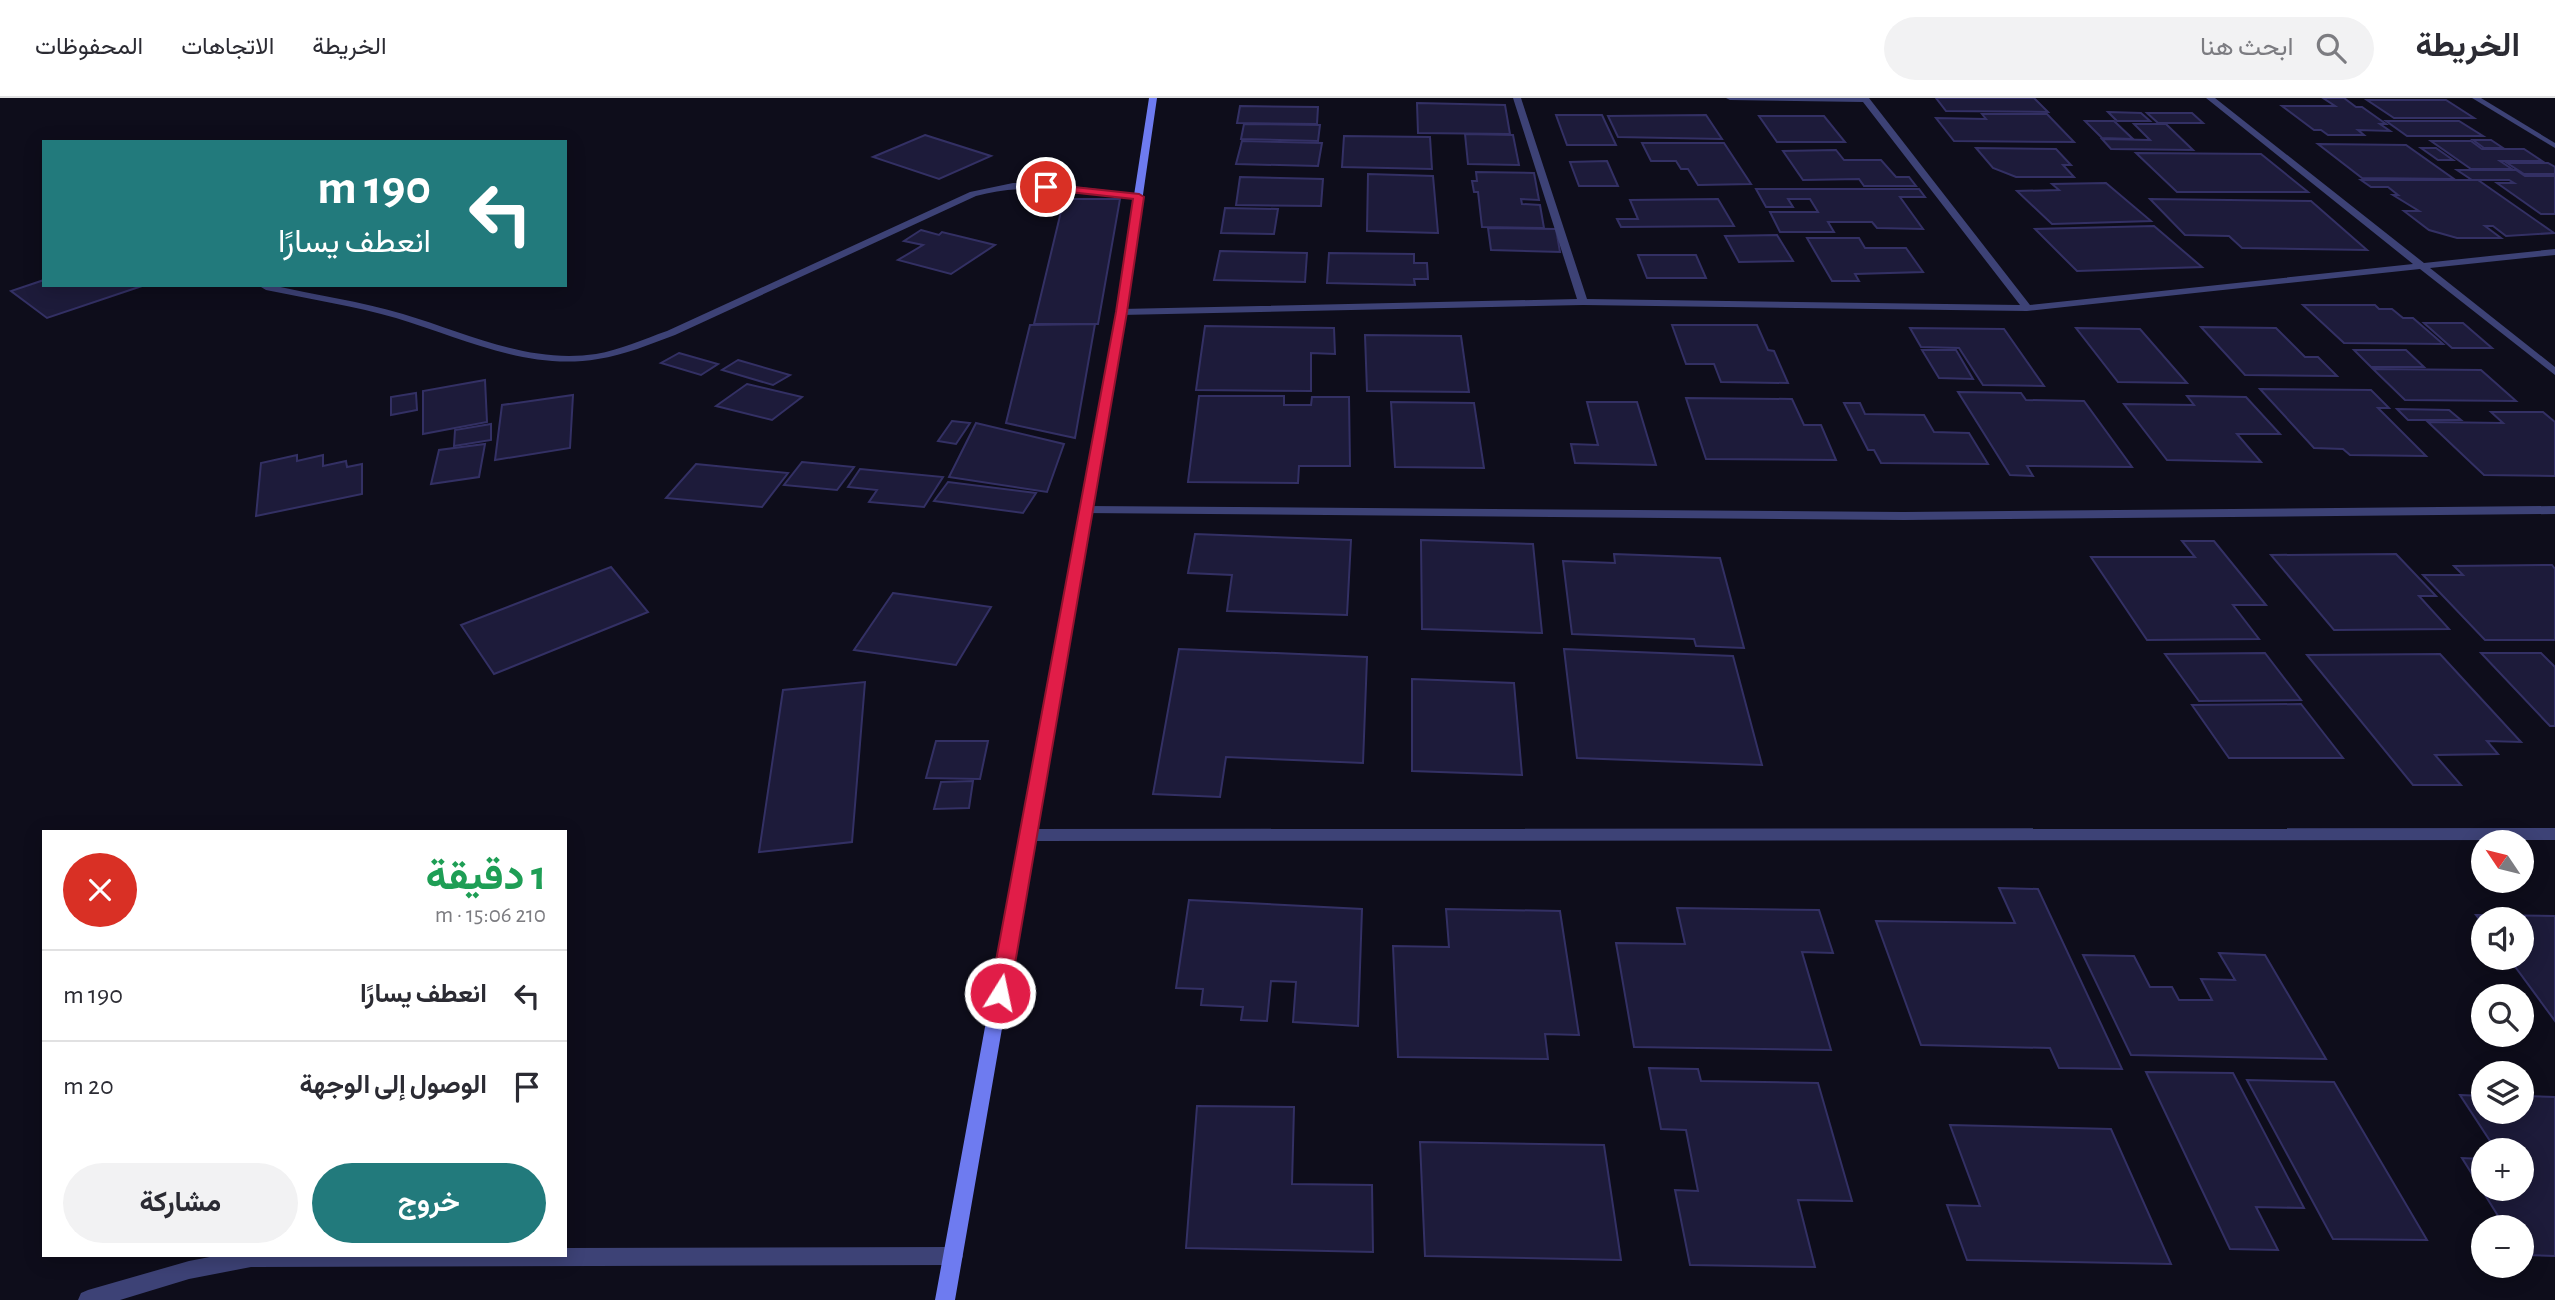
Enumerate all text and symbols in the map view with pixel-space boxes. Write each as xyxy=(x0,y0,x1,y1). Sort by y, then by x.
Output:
search box xyxy=(1884,17,2374,80)
icon: search xyxy=(2312,29,2350,67)
text: الخريطة xyxy=(2416,30,2520,63)
text: ابحث هنا xyxy=(2200,34,2294,60)
text: المحفوظات xyxy=(35,35,143,59)
text: الاتجاهات xyxy=(181,35,274,59)
text: الخريطة xyxy=(312,35,387,59)
pin xyxy=(1016,157,1076,217)
text: 190 m xyxy=(317,164,431,213)
icon: left xyxy=(455,168,546,259)
icon: arrive xyxy=(1027,168,1065,206)
text: انعطف يسارًا xyxy=(278,226,431,258)
north arrow xyxy=(2471,830,2534,892)
map controls xyxy=(2471,830,2534,1278)
button: close xyxy=(63,853,137,927)
text: 1 دقيقة xyxy=(426,855,546,897)
text: 210 m · 15:06 xyxy=(435,904,546,927)
button: sound xyxy=(2471,907,2534,970)
position arrow xyxy=(963,956,1037,1030)
icon: left xyxy=(508,977,546,1015)
text: انعطف يسارًا xyxy=(360,981,487,1007)
text: 190 m xyxy=(63,982,123,1008)
button: search xyxy=(2471,984,2534,1047)
button: layers xyxy=(2471,1061,2534,1124)
icon: arrive xyxy=(508,1068,546,1106)
text: الوصول إلى الوجهة xyxy=(299,1072,487,1098)
text: 20 m xyxy=(63,1073,114,1099)
button: + xyxy=(2471,1138,2534,1201)
button: مشاركة xyxy=(63,1163,298,1243)
button: خروج xyxy=(312,1163,546,1243)
button: − xyxy=(2471,1215,2534,1278)

